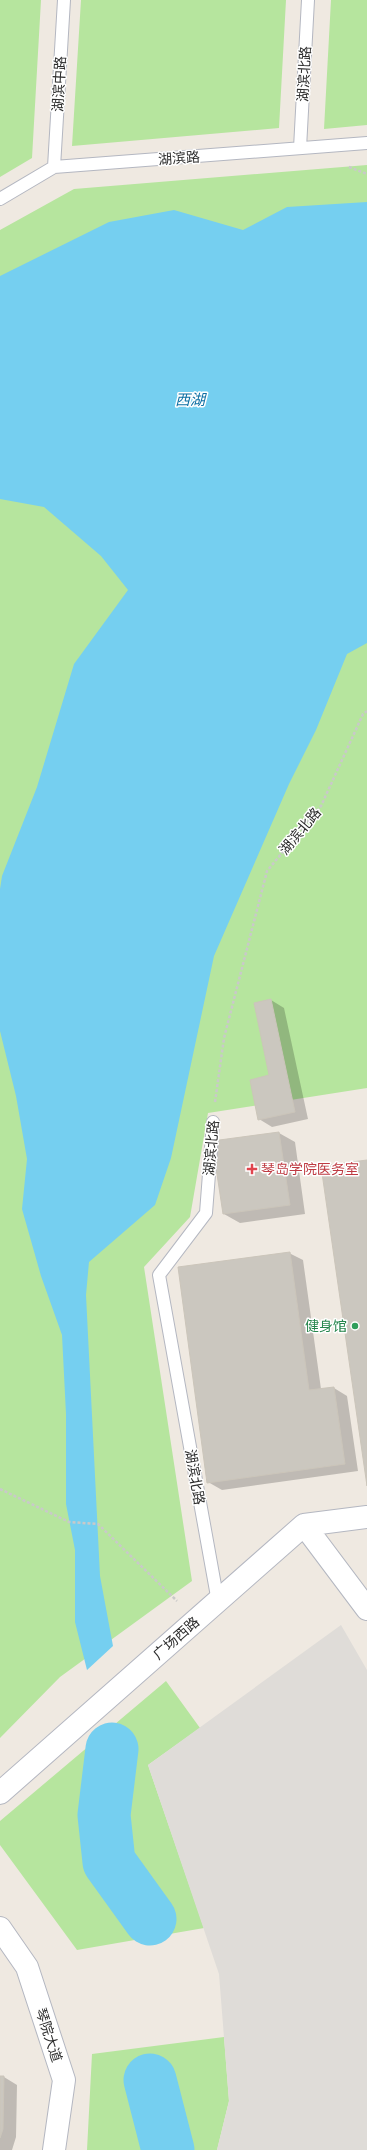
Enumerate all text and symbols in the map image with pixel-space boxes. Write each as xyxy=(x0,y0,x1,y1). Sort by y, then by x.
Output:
street label: 湖滨北路 xyxy=(294,46,314,102)
street label: 湖滨中路 xyxy=(49,56,69,112)
street label: 湖滨路 xyxy=(157,148,201,168)
water label: 西湖 xyxy=(175,390,207,409)
street label: 湖滨北路 xyxy=(275,804,325,858)
street label: 湖滨北路 xyxy=(200,1119,222,1177)
place label: 琴岛学院医务室 xyxy=(261,1160,359,1178)
marker: 琴岛学院医务室 xyxy=(246,1163,258,1175)
place label: 健身馆 xyxy=(305,1317,347,1335)
marker: 健身馆 xyxy=(350,1321,360,1331)
street label: 湖滨北路 xyxy=(181,1448,209,1506)
street label: 广场西路 xyxy=(149,1613,203,1663)
street label: 琴院大道 xyxy=(32,2006,66,2064)

